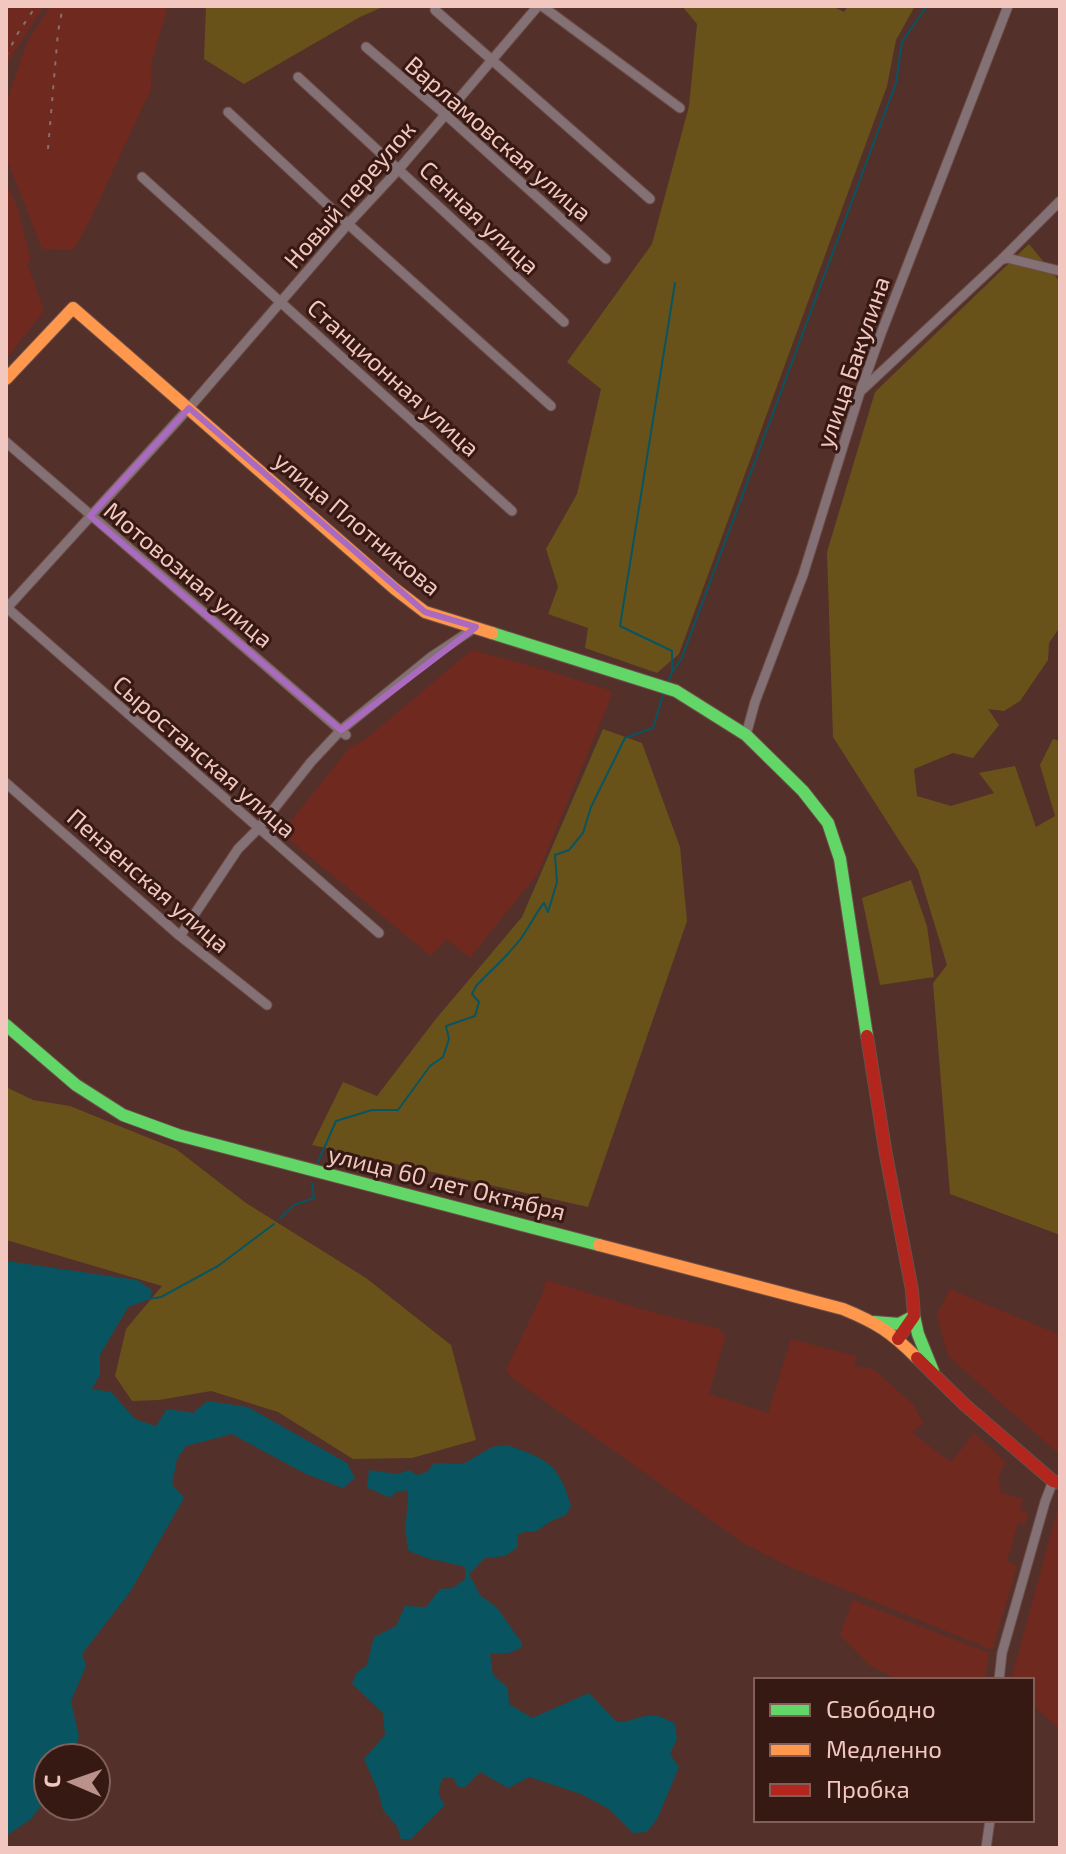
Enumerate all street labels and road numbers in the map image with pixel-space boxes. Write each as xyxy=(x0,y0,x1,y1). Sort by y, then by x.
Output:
street label: Варламовская улица xyxy=(399,49,598,227)
street label: Новый переулок xyxy=(277,114,422,274)
street label: Сенная улица xyxy=(413,154,546,281)
street label: улица Бакулина xyxy=(809,272,896,452)
street label: Станционная улица xyxy=(301,292,486,463)
street label: улица Плотникова xyxy=(268,445,447,602)
street label: Мотовозная улица xyxy=(98,495,279,654)
street label: Сыростанская улица xyxy=(107,669,302,844)
street label: Пензенская улица xyxy=(61,802,236,959)
street label: улица 60 лет Октября xyxy=(325,1138,569,1226)

